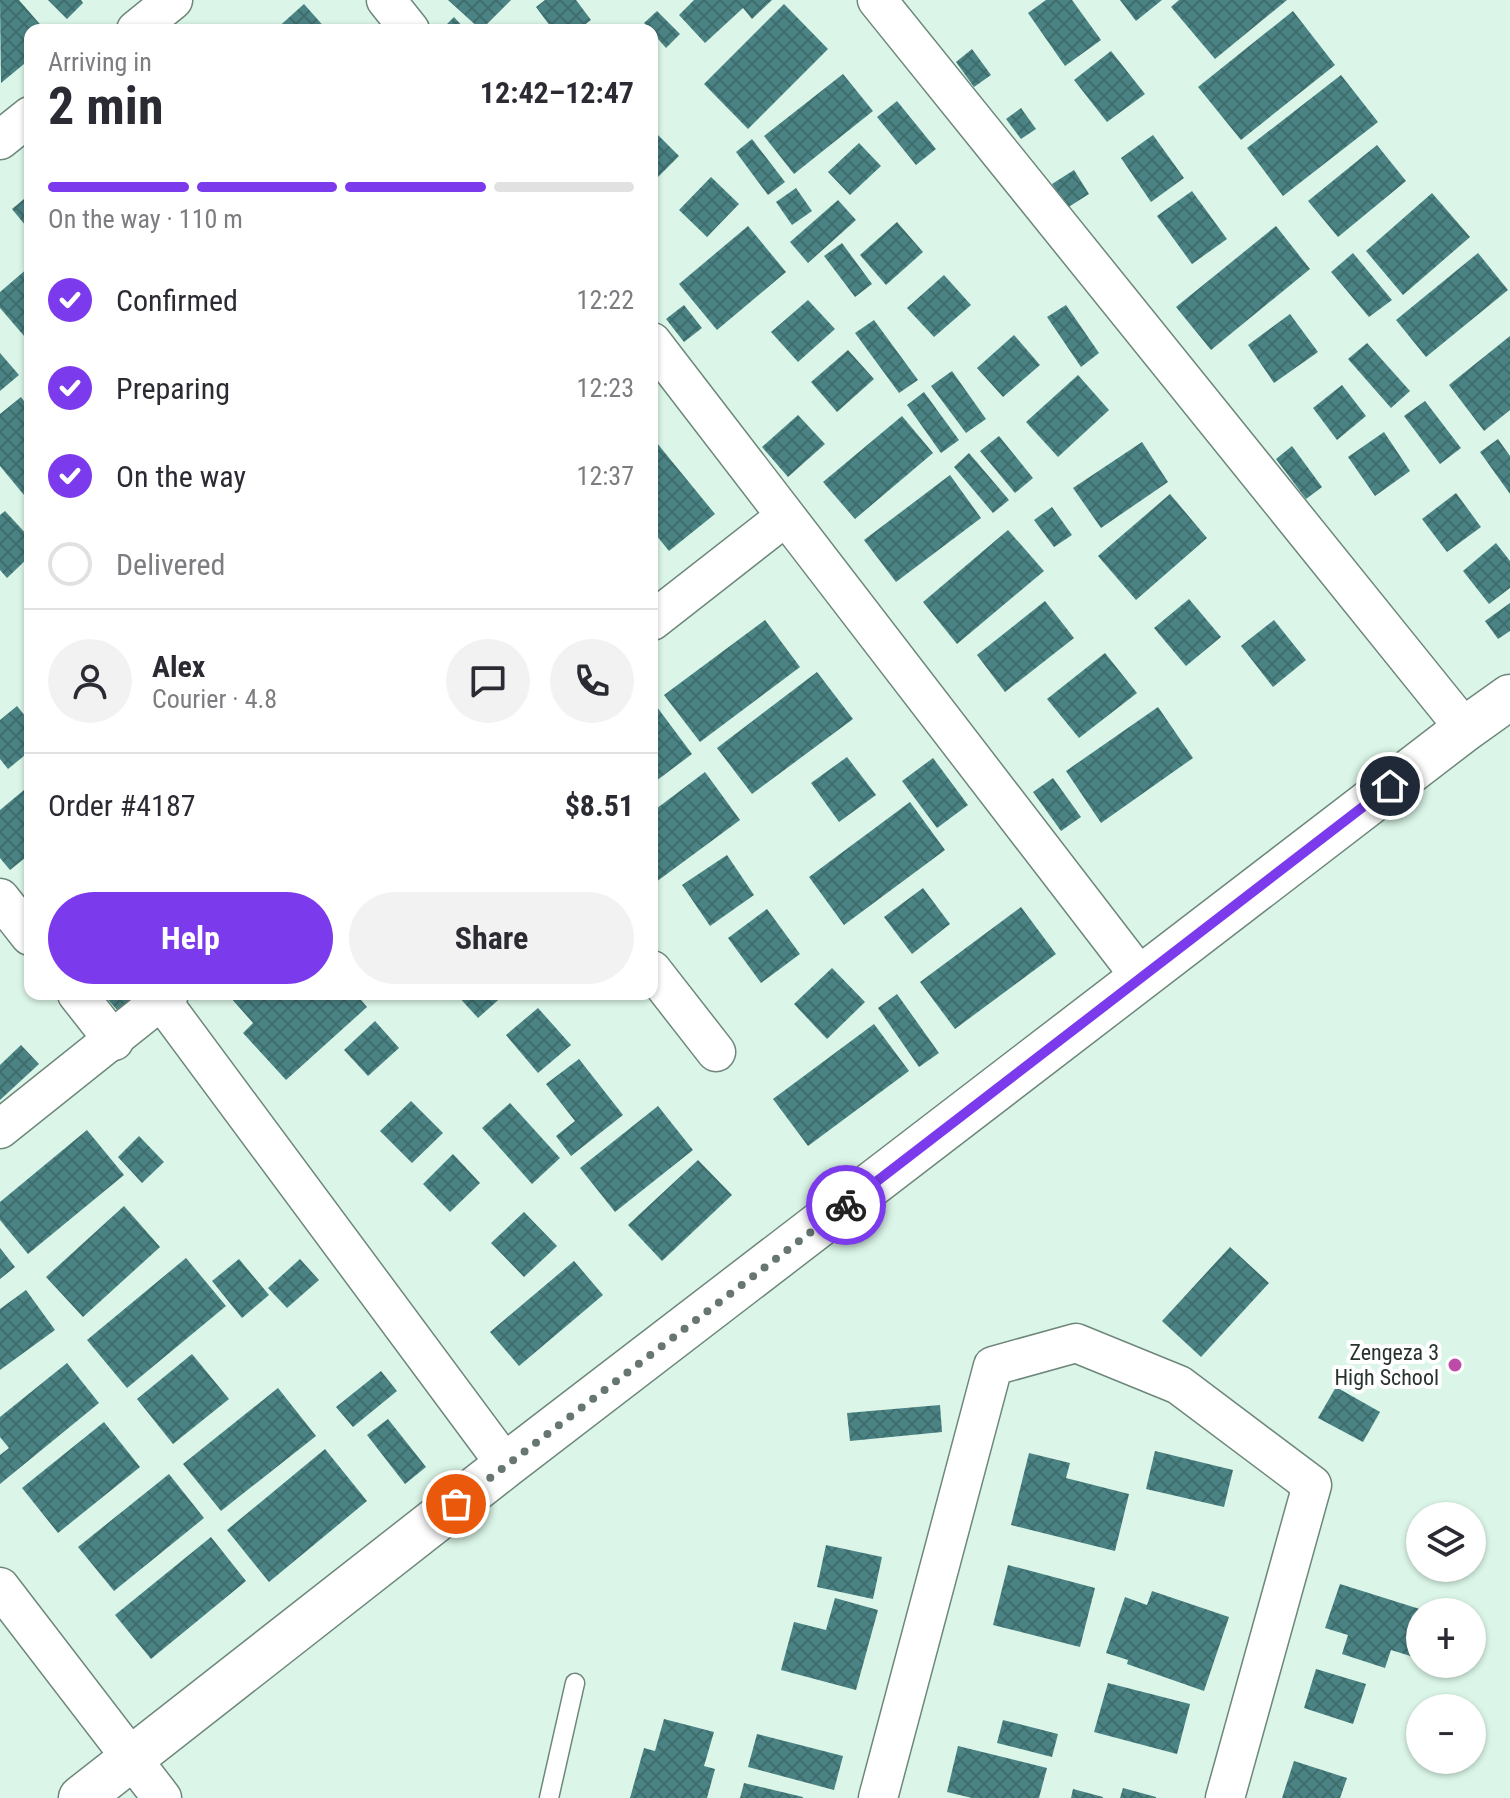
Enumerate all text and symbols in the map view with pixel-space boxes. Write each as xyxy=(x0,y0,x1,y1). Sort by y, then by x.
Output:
text: Arriving in xyxy=(48,47,152,77)
text: 12:42–12:47 xyxy=(480,75,634,110)
text: 2 min xyxy=(48,76,164,137)
text: On the way · 110 m xyxy=(48,204,243,234)
icon: check xyxy=(48,278,92,322)
text: Confirmed xyxy=(116,283,238,318)
text: 12:22 xyxy=(577,285,634,315)
icon: check xyxy=(48,366,92,410)
text: Preparing xyxy=(116,371,230,406)
text: 12:23 xyxy=(577,373,634,403)
icon: check xyxy=(48,454,92,498)
text: On the way xyxy=(116,459,246,494)
text: 12:37 xyxy=(577,461,634,491)
text: Delivered xyxy=(116,547,225,582)
button: person xyxy=(48,639,132,723)
button: chat xyxy=(446,639,530,723)
button: phone xyxy=(550,639,634,723)
text: Alex xyxy=(152,649,205,684)
text: Courier · 4.8 xyxy=(152,684,277,714)
pin xyxy=(1356,752,1424,820)
icon: home xyxy=(1368,764,1412,808)
text: Order #4187 xyxy=(48,788,196,823)
text: $8.51 xyxy=(565,788,634,823)
button: Help xyxy=(48,892,333,984)
button: Share xyxy=(349,892,634,984)
courier xyxy=(806,1165,886,1245)
icon: bike xyxy=(824,1183,868,1227)
place label: Zengeza 3 High School xyxy=(1334,1340,1439,1390)
marker: Zengeza 3 High School xyxy=(1446,1356,1464,1374)
pin xyxy=(422,1470,490,1538)
icon: bag xyxy=(434,1482,478,1526)
map controls xyxy=(1406,1502,1486,1774)
button: layers xyxy=(1406,1502,1486,1582)
button: + xyxy=(1406,1598,1486,1678)
button: − xyxy=(1406,1694,1486,1774)

